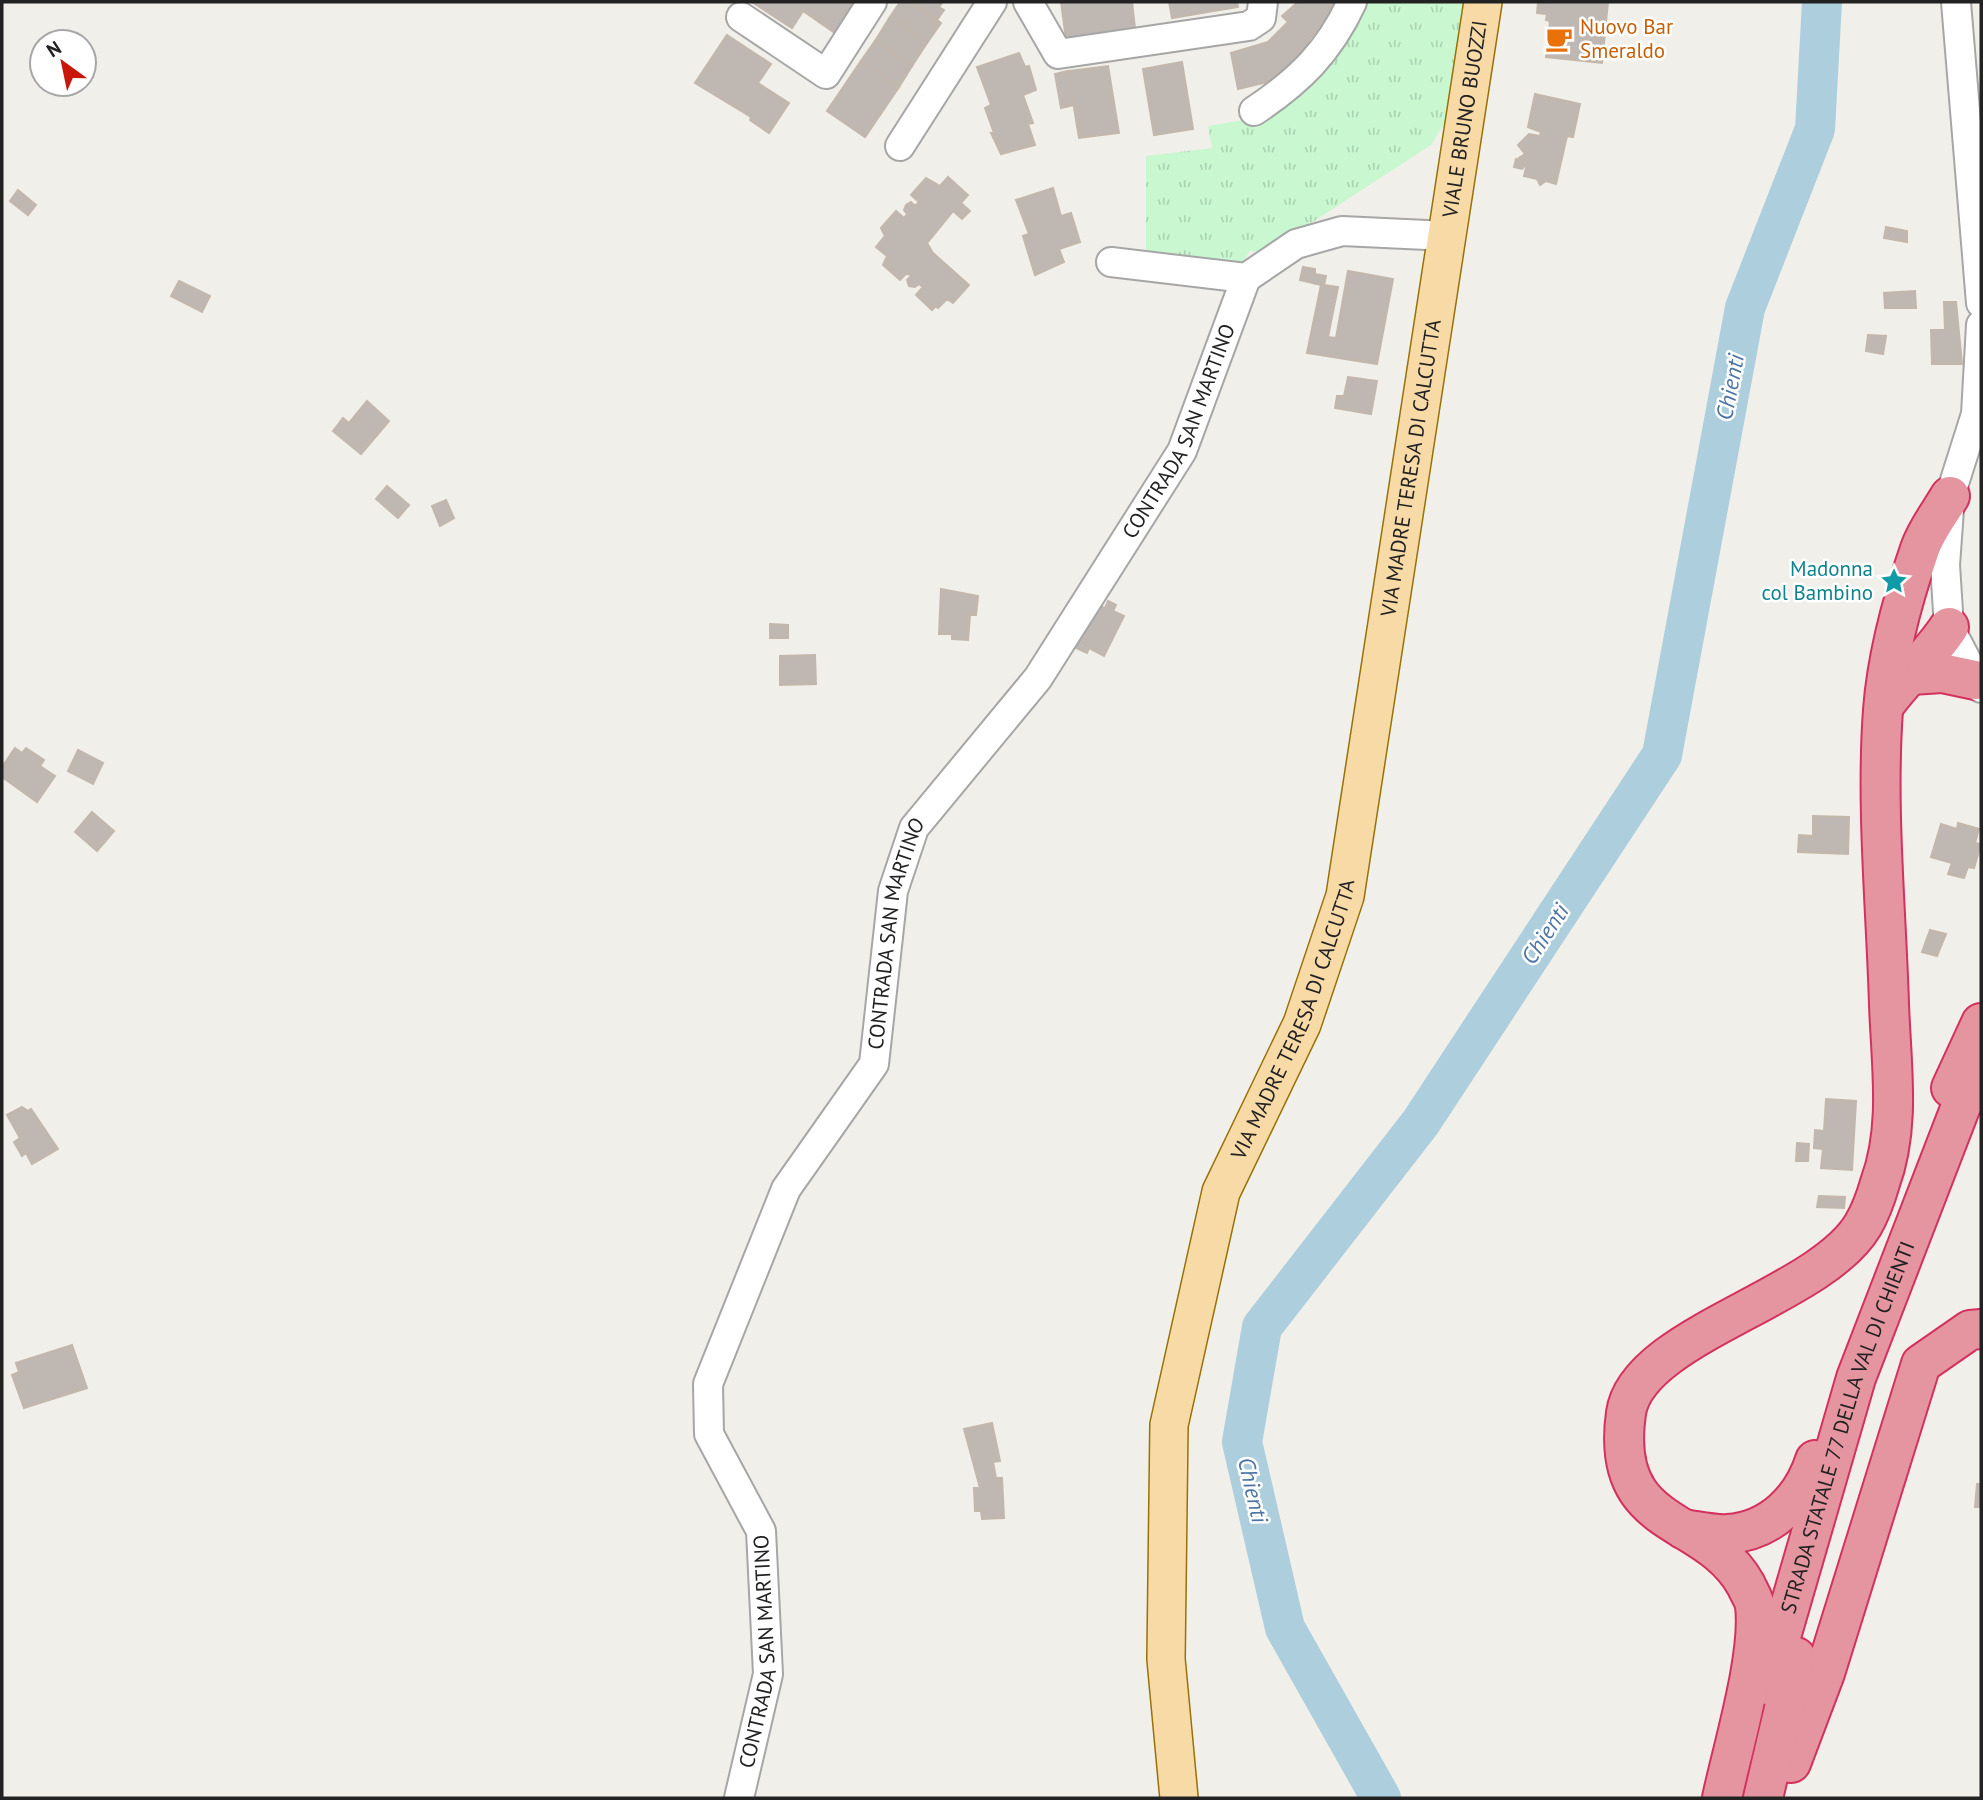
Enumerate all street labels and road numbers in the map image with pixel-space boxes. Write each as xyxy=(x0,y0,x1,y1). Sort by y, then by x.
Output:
street label: VIALE BRUNO BUOZZI xyxy=(1436,19,1493,220)
street label: VIA MADRE TERESA DI CALCUTTA xyxy=(1374,317,1447,619)
street label: CONTRADA SAN MARTINO xyxy=(1116,320,1241,543)
street label: CONTRADA SAN MARTINO xyxy=(862,811,930,1051)
street label: VIA MADRE TERESA DI CALCUTTA xyxy=(1224,877,1360,1165)
street label: STRADA STATALE 77 DELLA VAL DI CHIENTI xyxy=(1774,1237,1921,1617)
street label: CONTRADA SAN MARTINO xyxy=(732,1534,782,1771)

